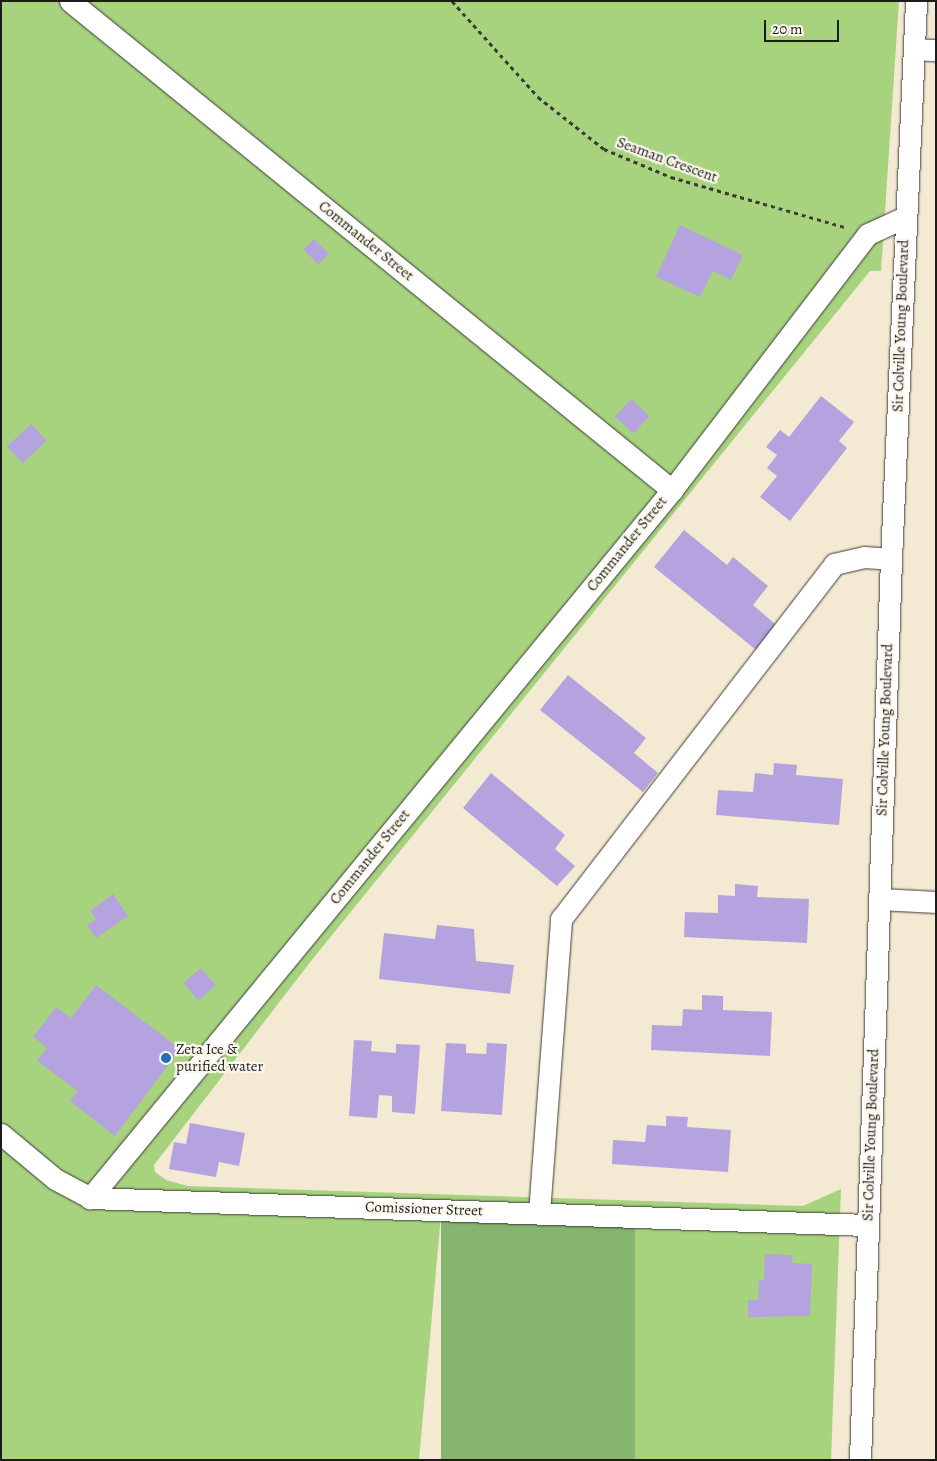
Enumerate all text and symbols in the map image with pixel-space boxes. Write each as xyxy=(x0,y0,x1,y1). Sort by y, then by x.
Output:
scale bar xyxy=(767,10,842,42)
text: 20 m xyxy=(772,19,803,39)
street label: Seaman Crescent xyxy=(614,134,720,186)
street label: Commander Street xyxy=(315,197,417,285)
street label: Sir Colville Young Boulevard xyxy=(889,239,913,413)
street label: Commander Street xyxy=(583,493,671,595)
street label: Sir Colville Young Boulevard xyxy=(873,643,897,817)
street label: Commander Street xyxy=(326,806,414,908)
place label: Zeta Ice & purified water xyxy=(176,1040,263,1075)
street label: Sir Colville Young Boulevard xyxy=(859,1048,883,1222)
marker: Zeta Ice & purified water xyxy=(160,1052,172,1064)
street label: Comissioner Street xyxy=(365,1198,483,1220)

